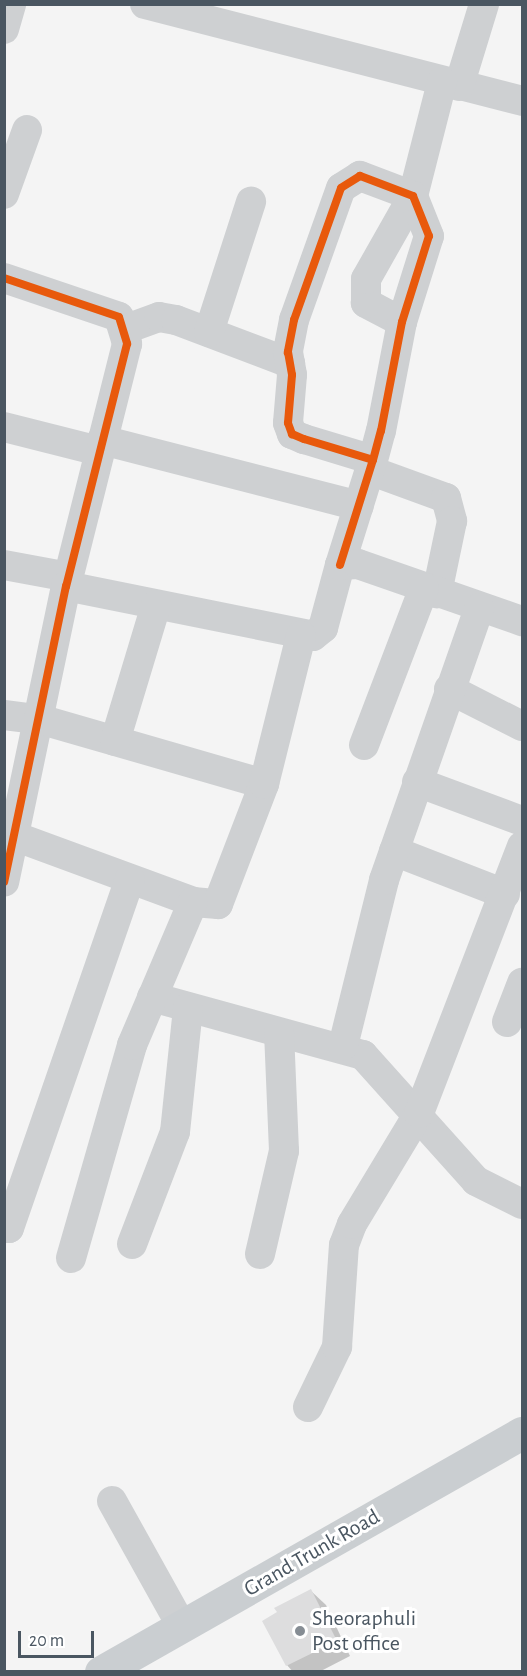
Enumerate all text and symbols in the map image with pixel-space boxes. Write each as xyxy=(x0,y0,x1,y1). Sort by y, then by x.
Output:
street label: Grand Trunk Road xyxy=(239,1504,385,1602)
place label: Sheoraphuli Post office xyxy=(312,1605,416,1657)
scale bar xyxy=(21,1619,98,1657)
marker: Sheoraphuli Post office xyxy=(293,1624,307,1638)
text: 20 m xyxy=(29,1632,64,1650)

